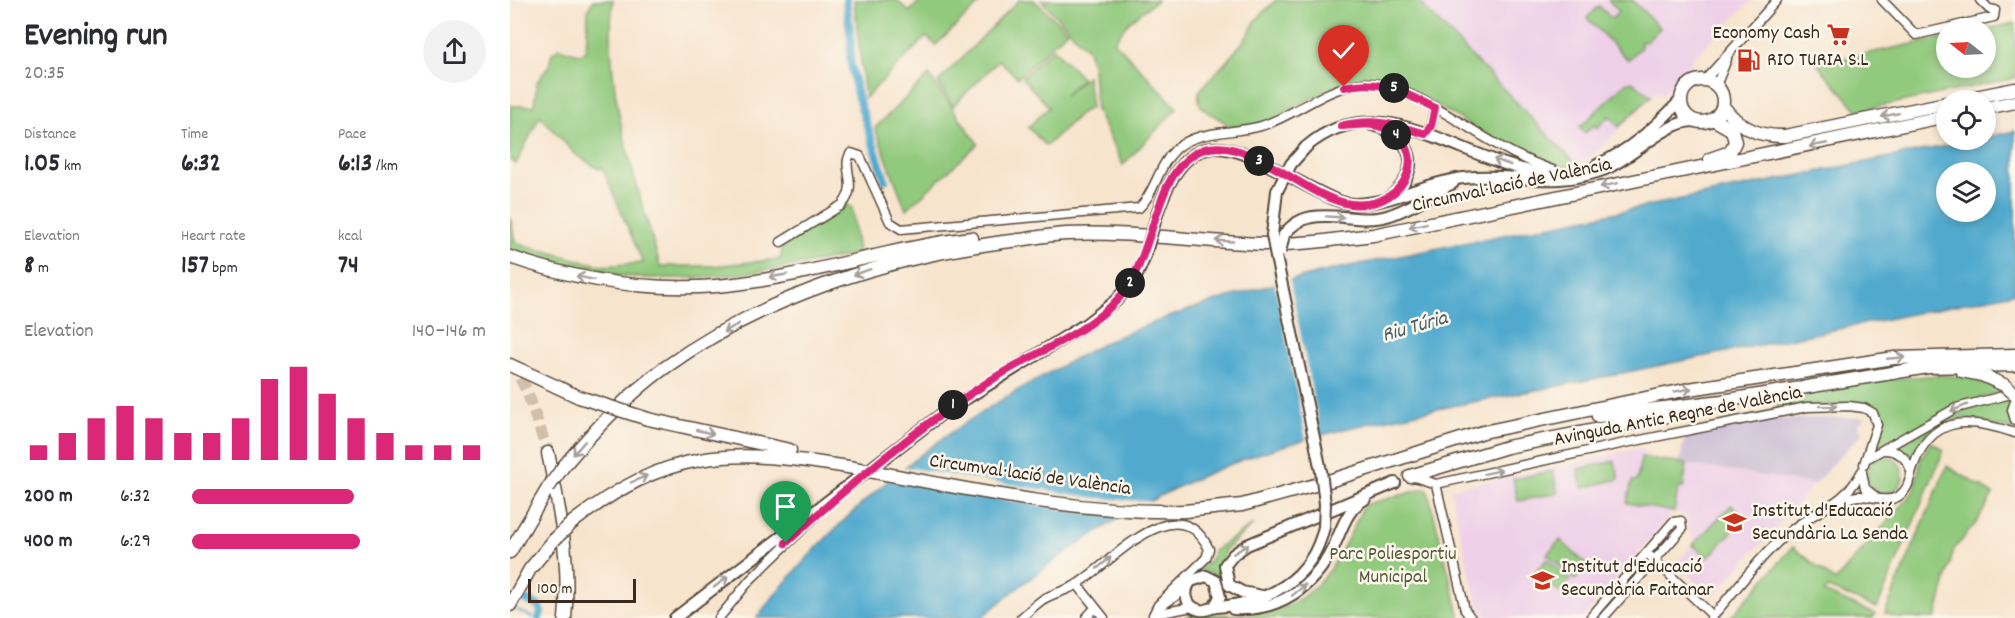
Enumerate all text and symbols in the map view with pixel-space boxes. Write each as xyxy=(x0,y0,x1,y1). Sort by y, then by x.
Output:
text: Evening run xyxy=(24,14,168,61)
north arrow xyxy=(1936,18,1996,78)
map controls xyxy=(1936,18,1996,222)
button: share xyxy=(423,20,486,83)
place label: Economy Cash xyxy=(1713,20,1820,48)
supermarket icon: Economy Cash xyxy=(1825,21,1851,47)
pin xyxy=(1318,25,1369,87)
icon: check xyxy=(1327,34,1360,67)
place label: RIO TURIA S.L xyxy=(1767,47,1868,75)
fuel station icon: RIO TURIA S.L xyxy=(1736,48,1762,74)
text: 20:35 xyxy=(24,60,65,88)
pin: 5 xyxy=(1379,73,1409,103)
text: 5 xyxy=(1390,76,1398,99)
button: locate xyxy=(1936,90,1996,150)
one-way arrow xyxy=(1880,110,1900,121)
pin: 4 xyxy=(1381,120,1411,150)
text: Distance xyxy=(24,123,76,146)
text: Time xyxy=(181,123,208,146)
text: Pace xyxy=(338,123,366,146)
text: 4 xyxy=(1393,123,1399,146)
one-way arrow xyxy=(1808,140,1828,151)
text: 1.05 xyxy=(24,146,60,183)
text: 6:32 xyxy=(181,146,221,183)
text: 6:13 xyxy=(338,146,372,183)
pin: 3 xyxy=(1244,146,1274,176)
text: 3 xyxy=(1255,149,1263,172)
street label: Circumval·lació de València xyxy=(1410,151,1615,221)
text: km xyxy=(60,155,81,178)
text: /km xyxy=(372,155,398,178)
one-way arrow xyxy=(1493,156,1512,167)
button: layers xyxy=(1936,162,1996,222)
one-way arrow xyxy=(1599,180,1619,191)
one-way arrow xyxy=(1324,212,1344,223)
one-way arrow xyxy=(1408,220,1427,232)
text: Elevation xyxy=(24,225,80,248)
text: Heart rate xyxy=(181,225,246,248)
text: kcal xyxy=(338,225,362,248)
one-way arrow xyxy=(1215,236,1235,247)
text: 8 xyxy=(24,248,34,285)
text: 157 xyxy=(181,248,209,285)
text: 74 xyxy=(338,248,359,285)
text: m xyxy=(34,257,49,280)
text: bpm xyxy=(209,257,238,280)
one-way arrow xyxy=(853,268,872,279)
pin: 2 xyxy=(1115,268,1145,298)
one-way arrow xyxy=(769,270,789,281)
one-way arrow xyxy=(575,271,594,283)
text: 2 xyxy=(1127,271,1134,294)
water label: Riu Túria xyxy=(1379,304,1452,352)
text: Elevation xyxy=(24,318,94,346)
text: 140–146 m xyxy=(412,318,486,346)
one-way arrow xyxy=(723,322,740,334)
one-way arrow xyxy=(1886,352,1906,363)
street label: Avinguda Antic Regne de València xyxy=(1552,379,1805,455)
one-way arrow xyxy=(1672,384,1692,395)
pin: 1 xyxy=(938,390,968,420)
text: 1 xyxy=(951,393,955,416)
one-way arrow xyxy=(1818,400,1838,412)
one-way arrow xyxy=(1950,403,1968,414)
one-way arrow xyxy=(695,427,714,439)
one-way arrow xyxy=(572,440,586,455)
street label: Circumval·lació de València xyxy=(927,448,1133,504)
one-way arrow xyxy=(1483,465,1502,477)
one-way arrow xyxy=(629,473,648,484)
pin xyxy=(760,481,811,543)
text: 200 m xyxy=(24,483,73,511)
text: 6:32 xyxy=(120,483,151,511)
icon: arrive xyxy=(769,490,802,523)
place label: Institut d'Educació Secundària La Senda xyxy=(1752,498,1908,549)
school or university icon: Institut d'Educació Secundària La Senda xyxy=(1721,510,1747,536)
text: 400 m xyxy=(24,528,72,556)
text: 6:29 xyxy=(120,528,151,556)
park label: Parc Poliesportiu Municipal xyxy=(1329,541,1457,592)
one-way arrow xyxy=(1232,543,1249,555)
place label: Institut d'Educació Secundària Faitanar xyxy=(1561,554,1714,605)
one-way arrow xyxy=(1096,556,1112,569)
school or university icon: Institut d'Educació Secundària Faitanar xyxy=(1530,567,1556,593)
one-way arrow xyxy=(713,575,729,588)
scale bar xyxy=(528,576,636,604)
text: 100 m xyxy=(537,578,573,601)
one-way arrow xyxy=(1290,584,1306,597)

